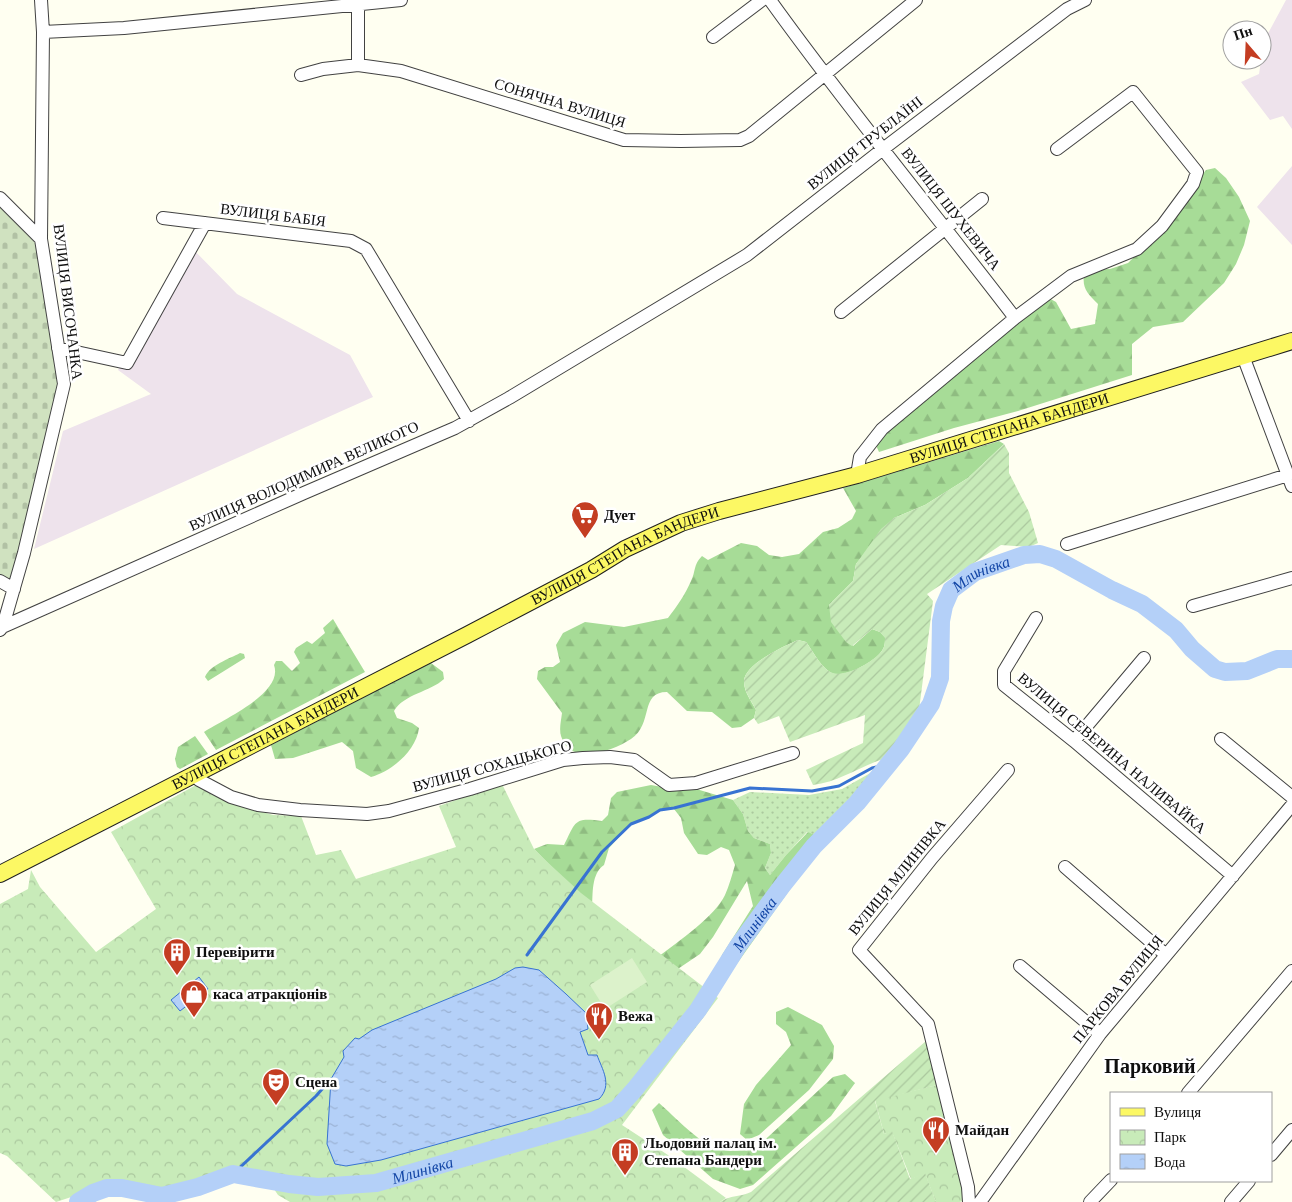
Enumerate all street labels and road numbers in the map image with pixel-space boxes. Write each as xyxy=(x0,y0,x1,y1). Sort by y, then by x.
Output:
street label: СОНЯЧНА ВУЛИЦЯ xyxy=(492,75,628,131)
street label: ВУЛИЦЯ ТРУБЛАЇНІ xyxy=(804,93,926,193)
street label: ВУЛИЦЯ ШУХЕВИЧА xyxy=(898,145,1004,273)
street label: ВУЛИЦЯ БАБІЯ xyxy=(219,201,327,229)
street label: ВУЛИЦЯ ВИСОЧАНКА xyxy=(51,223,86,381)
street label: ВУЛИЦЯ СТЕПАНА БАНДЕРИ xyxy=(908,390,1111,466)
street label: ВУЛИЦЯ ВОЛОДИМИРА ВЕЛИКОГО xyxy=(187,418,421,534)
street label: ВУЛИЦЯ СТЕПАНА БАНДЕРИ xyxy=(528,503,721,608)
street label: ВУЛИЦЯ СЕВЕРИНА НАЛИВАЙКА xyxy=(1015,670,1209,837)
street label: ВУЛИЦЯ СТЕПАНА БАНДЕРИ xyxy=(169,684,361,793)
street label: ВУЛИЦЯ СОХАЦЬКОГО xyxy=(411,737,573,795)
street label: ВУЛИЦЯ МЛИНІВКА xyxy=(845,816,949,938)
street label: ПАРКОВА ВУЛИЦЯ xyxy=(1070,932,1166,1046)

